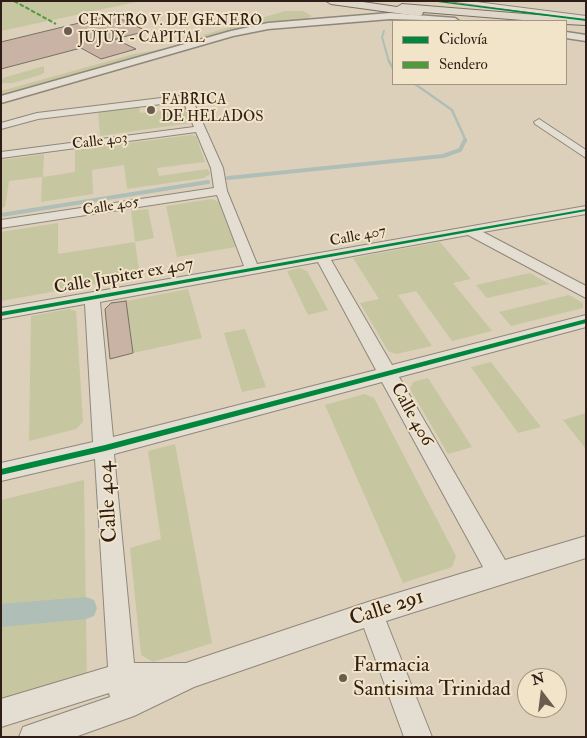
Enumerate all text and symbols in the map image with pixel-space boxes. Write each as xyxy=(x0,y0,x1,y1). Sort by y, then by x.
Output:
place label: CENTRO V. DE GENERO JUJUY - CAPITAL xyxy=(78,13,262,48)
legend xyxy=(392,20,567,85)
marker: CENTRO V. DE GENERO JUJUY - CAPITAL xyxy=(62,25,74,37)
text: Ciclovía xyxy=(439,30,487,49)
text: Sendero xyxy=(439,55,488,74)
place label: FABRICA DE HELADOS xyxy=(161,92,264,127)
marker: FABRICA DE HELADOS xyxy=(145,104,157,116)
street label: Calle 403 xyxy=(71,130,129,154)
street label: Calle 405 xyxy=(82,194,140,220)
street label: Calle 407 xyxy=(328,223,388,251)
street label: Calle Jupiter ex 407 xyxy=(53,254,195,300)
street label: Calle 406 xyxy=(385,380,437,450)
street label: Calle 404 xyxy=(94,461,124,543)
street label: Calle 291 xyxy=(347,585,427,633)
place label: Farmacia Santisima Trinidad xyxy=(353,653,511,703)
north arrow xyxy=(517,668,567,718)
text: N xyxy=(530,669,546,689)
marker: Farmacia Santisima Trinidad xyxy=(337,672,349,684)

